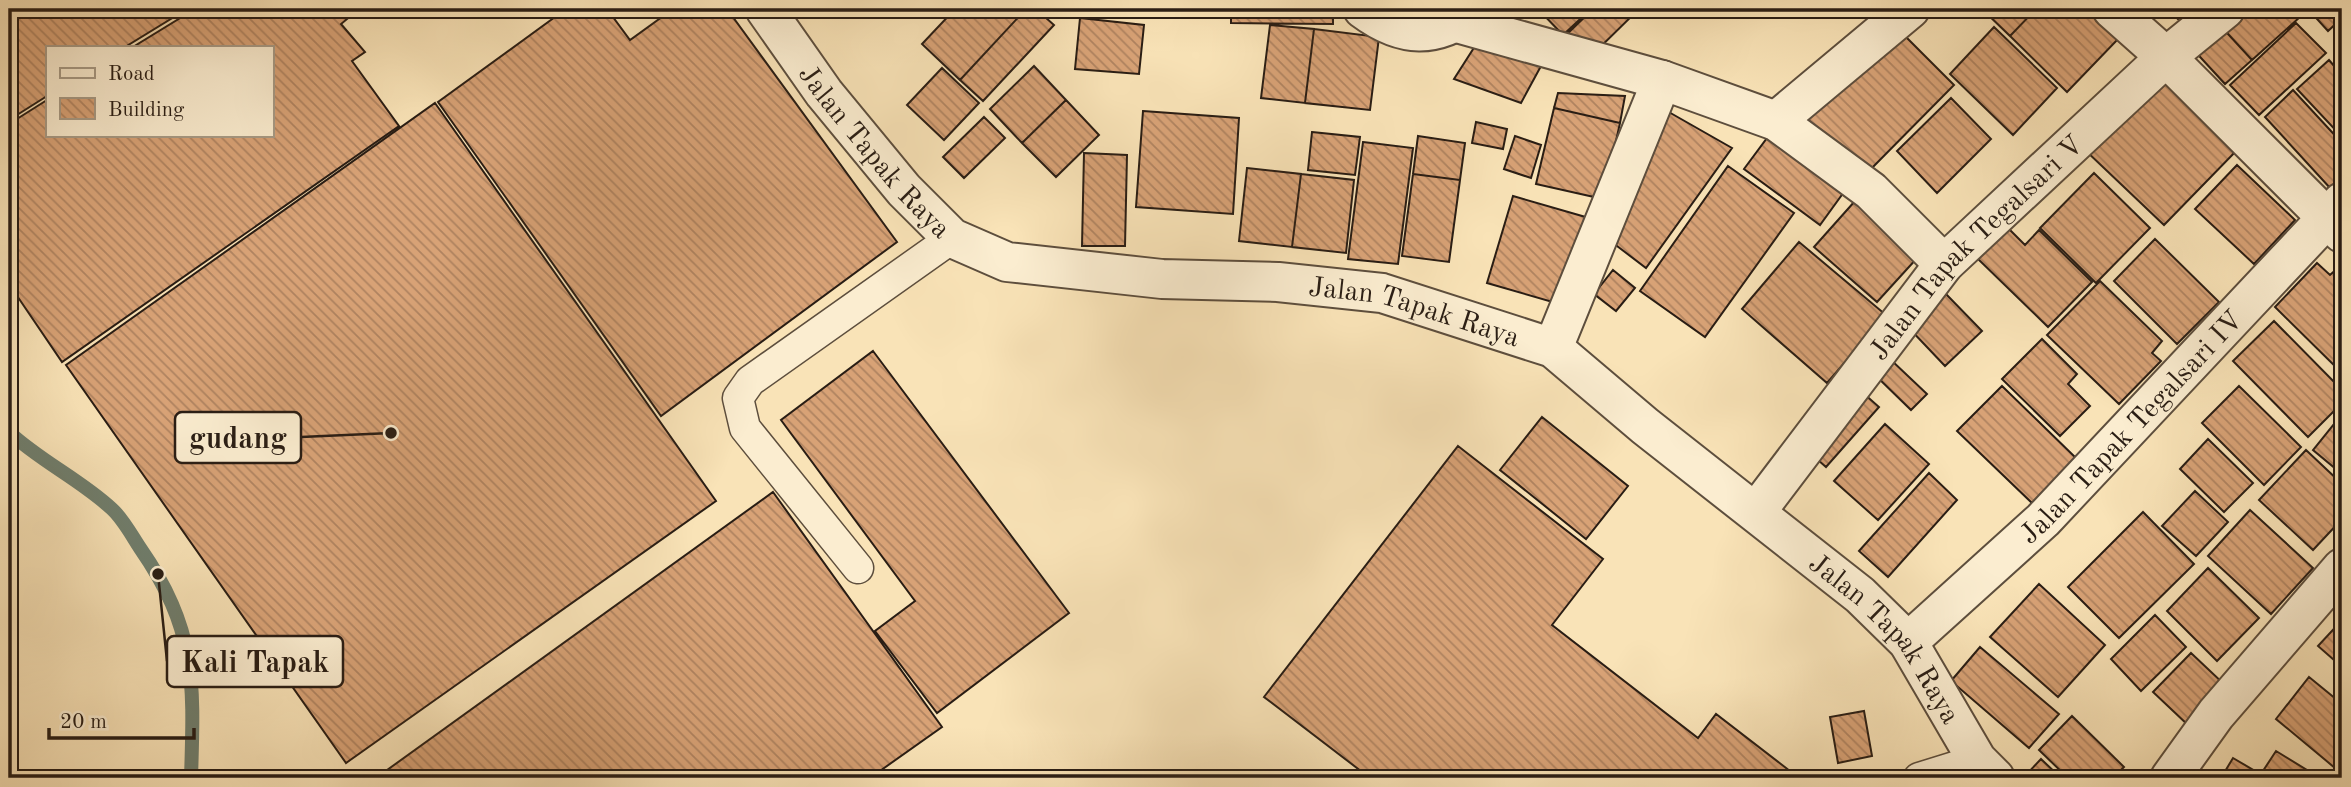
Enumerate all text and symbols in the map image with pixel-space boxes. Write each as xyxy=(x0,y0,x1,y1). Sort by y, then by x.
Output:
legend xyxy=(46,46,273,136)
street label: Jalan Tapak Raya xyxy=(792,61,955,245)
text: Road xyxy=(108,64,155,85)
text: Building xyxy=(108,100,185,121)
street label: Jalan Tapak Tegalsari V xyxy=(1865,131,2089,366)
street label: Jalan Tapak Raya xyxy=(1307,274,1523,353)
street label: Jalan Tapak Tegalsari IV xyxy=(2016,306,2249,551)
callout: gudang xyxy=(175,412,301,463)
text: gudang xyxy=(189,425,287,455)
street label: Jalan Tapak Raya xyxy=(1803,550,1964,729)
callout: Kali Tapak xyxy=(167,636,343,687)
text: Kali Tapak xyxy=(181,649,329,679)
scale bar xyxy=(49,696,194,740)
text: 20 m xyxy=(60,712,107,733)

